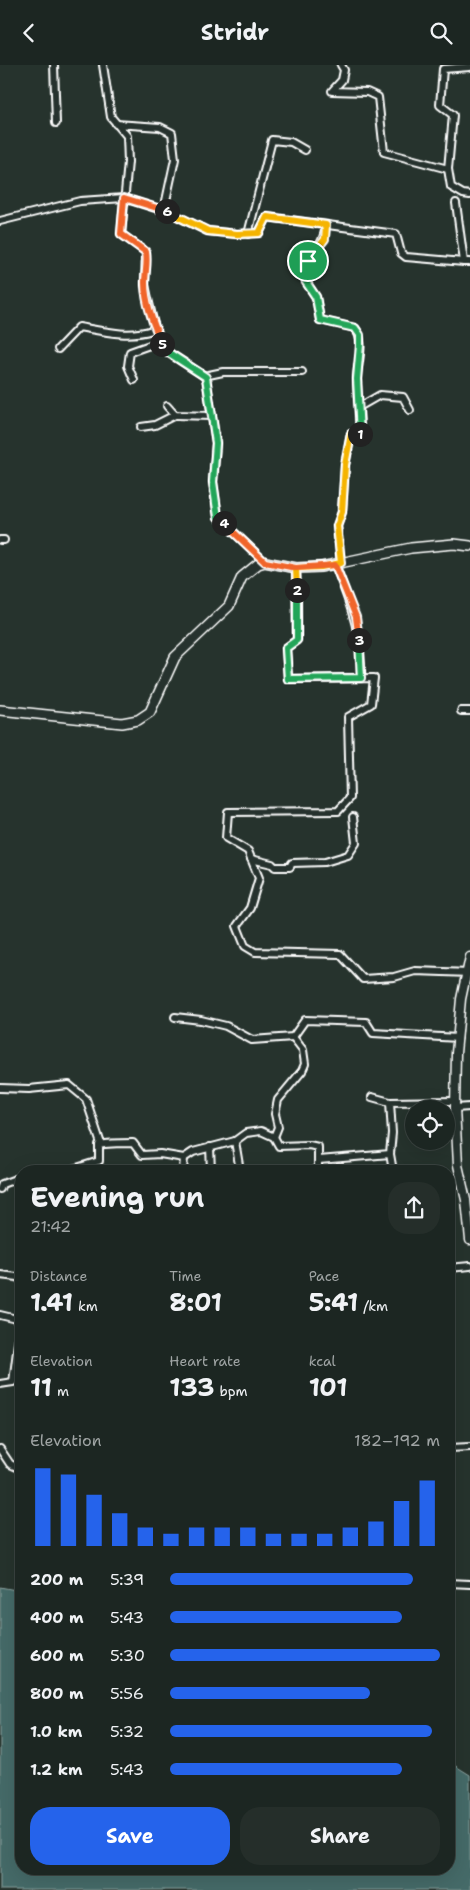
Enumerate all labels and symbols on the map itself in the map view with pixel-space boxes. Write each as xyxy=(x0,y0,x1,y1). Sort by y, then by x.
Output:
pin: 6 xyxy=(154,199,180,223)
pin xyxy=(287,240,329,282)
pin: 5 xyxy=(150,331,174,357)
pin: 1 xyxy=(348,421,372,447)
pin: 4 xyxy=(212,511,236,535)
pin: 2 xyxy=(284,577,310,603)
pin: 3 xyxy=(346,627,372,653)

